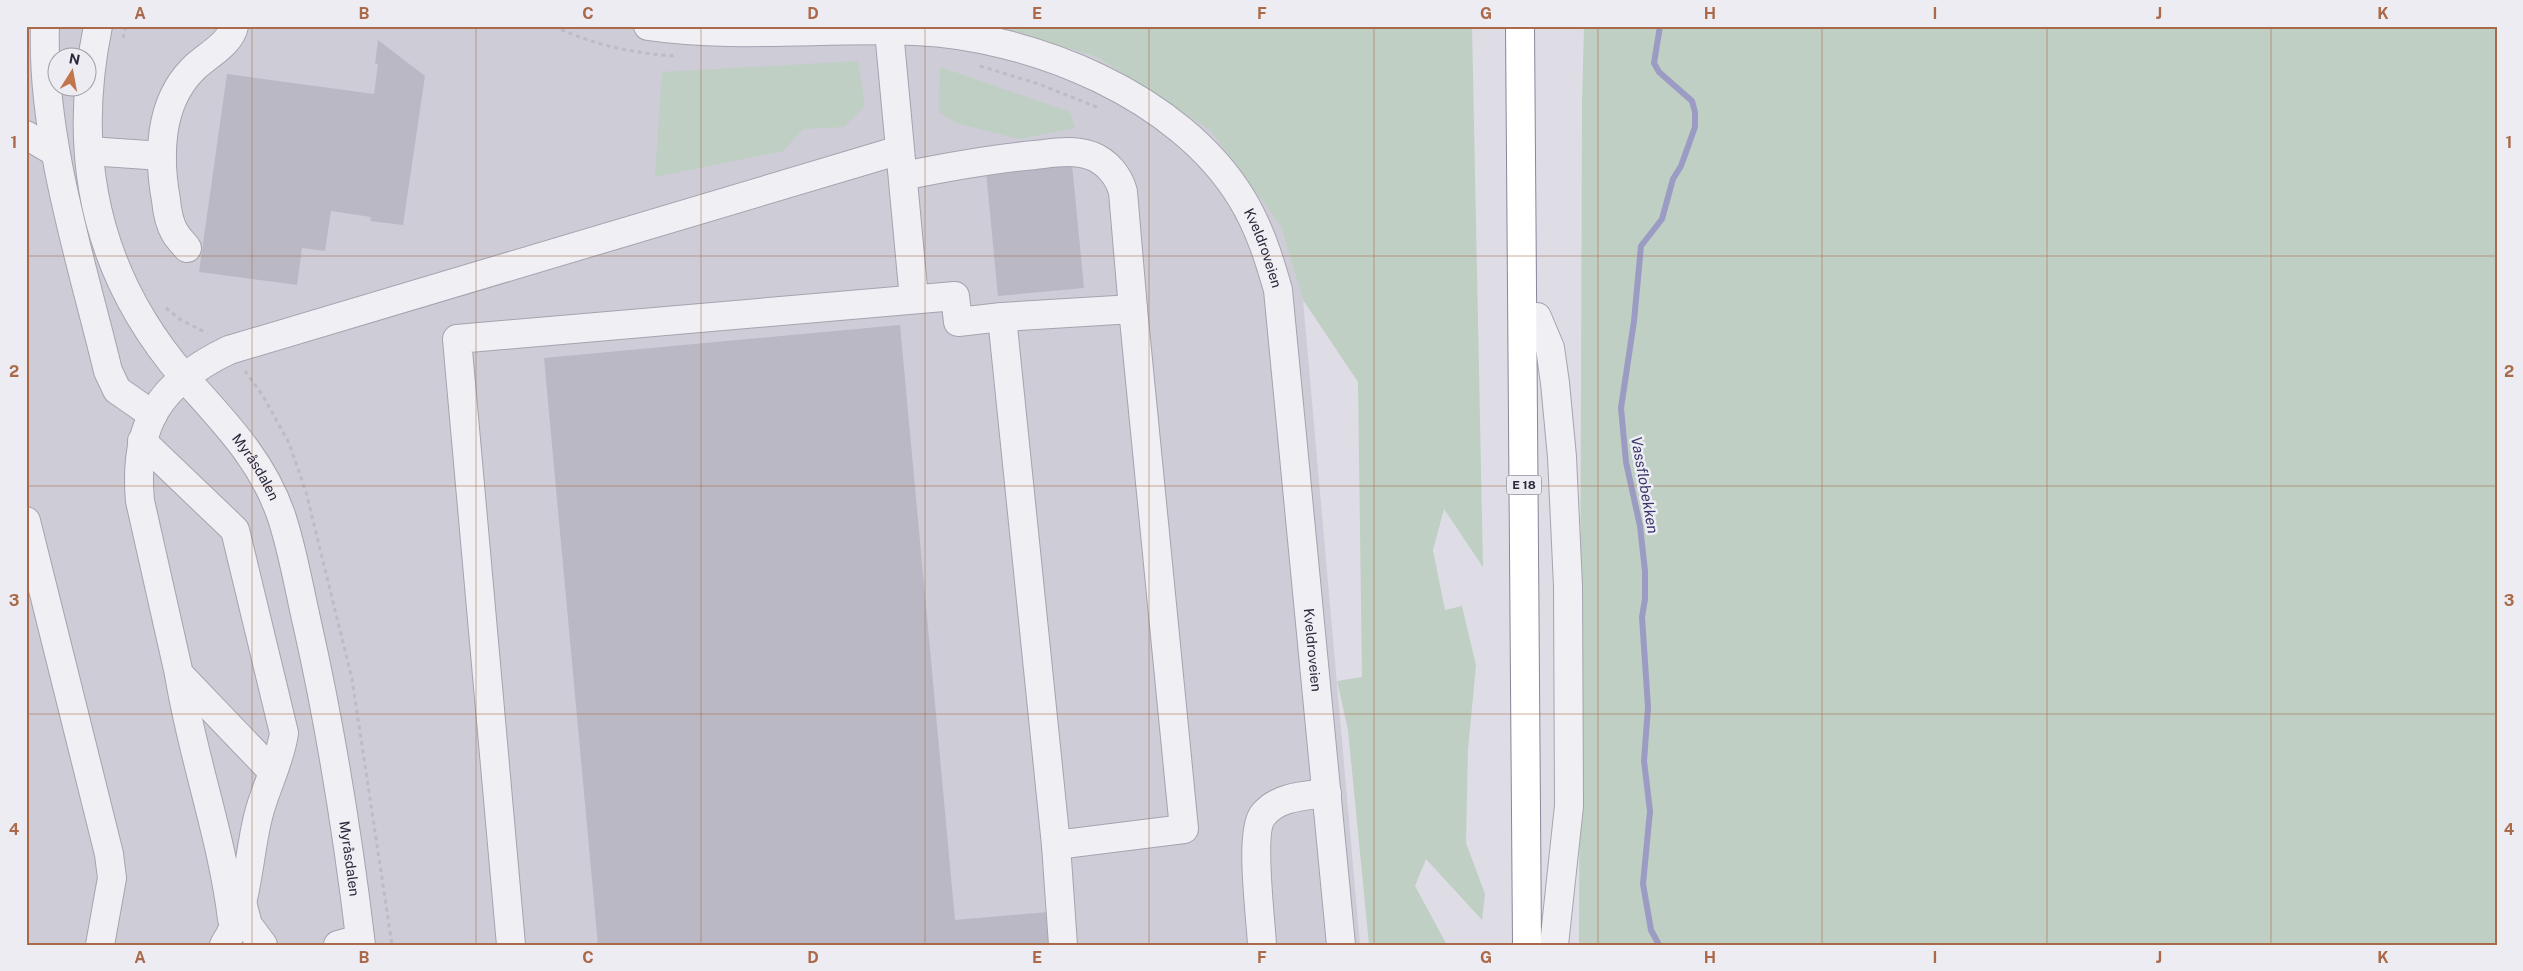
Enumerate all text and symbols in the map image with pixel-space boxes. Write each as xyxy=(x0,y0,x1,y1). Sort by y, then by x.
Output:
text: A xyxy=(134,4,146,23)
text: B xyxy=(359,4,370,23)
text: C xyxy=(582,4,594,23)
text: D xyxy=(807,4,819,23)
text: E xyxy=(1032,4,1042,23)
text: F xyxy=(1257,4,1267,23)
text: G xyxy=(1480,4,1492,23)
text: H xyxy=(1704,4,1716,23)
text: I xyxy=(1933,4,1937,23)
text: J xyxy=(2156,4,2162,23)
text: K xyxy=(2377,4,2389,23)
north arrow xyxy=(48,48,98,98)
text: N xyxy=(68,50,81,68)
text: 1 xyxy=(11,133,17,152)
text: 1 xyxy=(2506,133,2512,152)
street label: Kveldroveien xyxy=(1241,206,1285,290)
text: 2 xyxy=(9,362,19,381)
text: 2 xyxy=(2504,362,2514,381)
street label: Myråsdalen xyxy=(229,430,282,503)
water label: Vassflobekken xyxy=(1628,435,1662,535)
road number: E 18 xyxy=(1506,476,1542,494)
text: 3 xyxy=(9,591,19,610)
text: 3 xyxy=(2504,591,2514,610)
street label: Kveldroveien xyxy=(1301,607,1325,692)
text: 4 xyxy=(9,820,20,839)
street label: Myråsdalen xyxy=(336,820,363,897)
text: 4 xyxy=(2504,820,2515,839)
text: A xyxy=(134,948,146,967)
text: B xyxy=(359,948,370,967)
text: C xyxy=(582,948,594,967)
text: D xyxy=(807,948,819,967)
text: E xyxy=(1032,948,1042,967)
text: F xyxy=(1257,948,1267,967)
text: G xyxy=(1480,948,1492,967)
text: H xyxy=(1704,948,1716,967)
text: I xyxy=(1933,948,1937,967)
text: J xyxy=(2156,948,2162,967)
text: K xyxy=(2377,948,2389,967)

